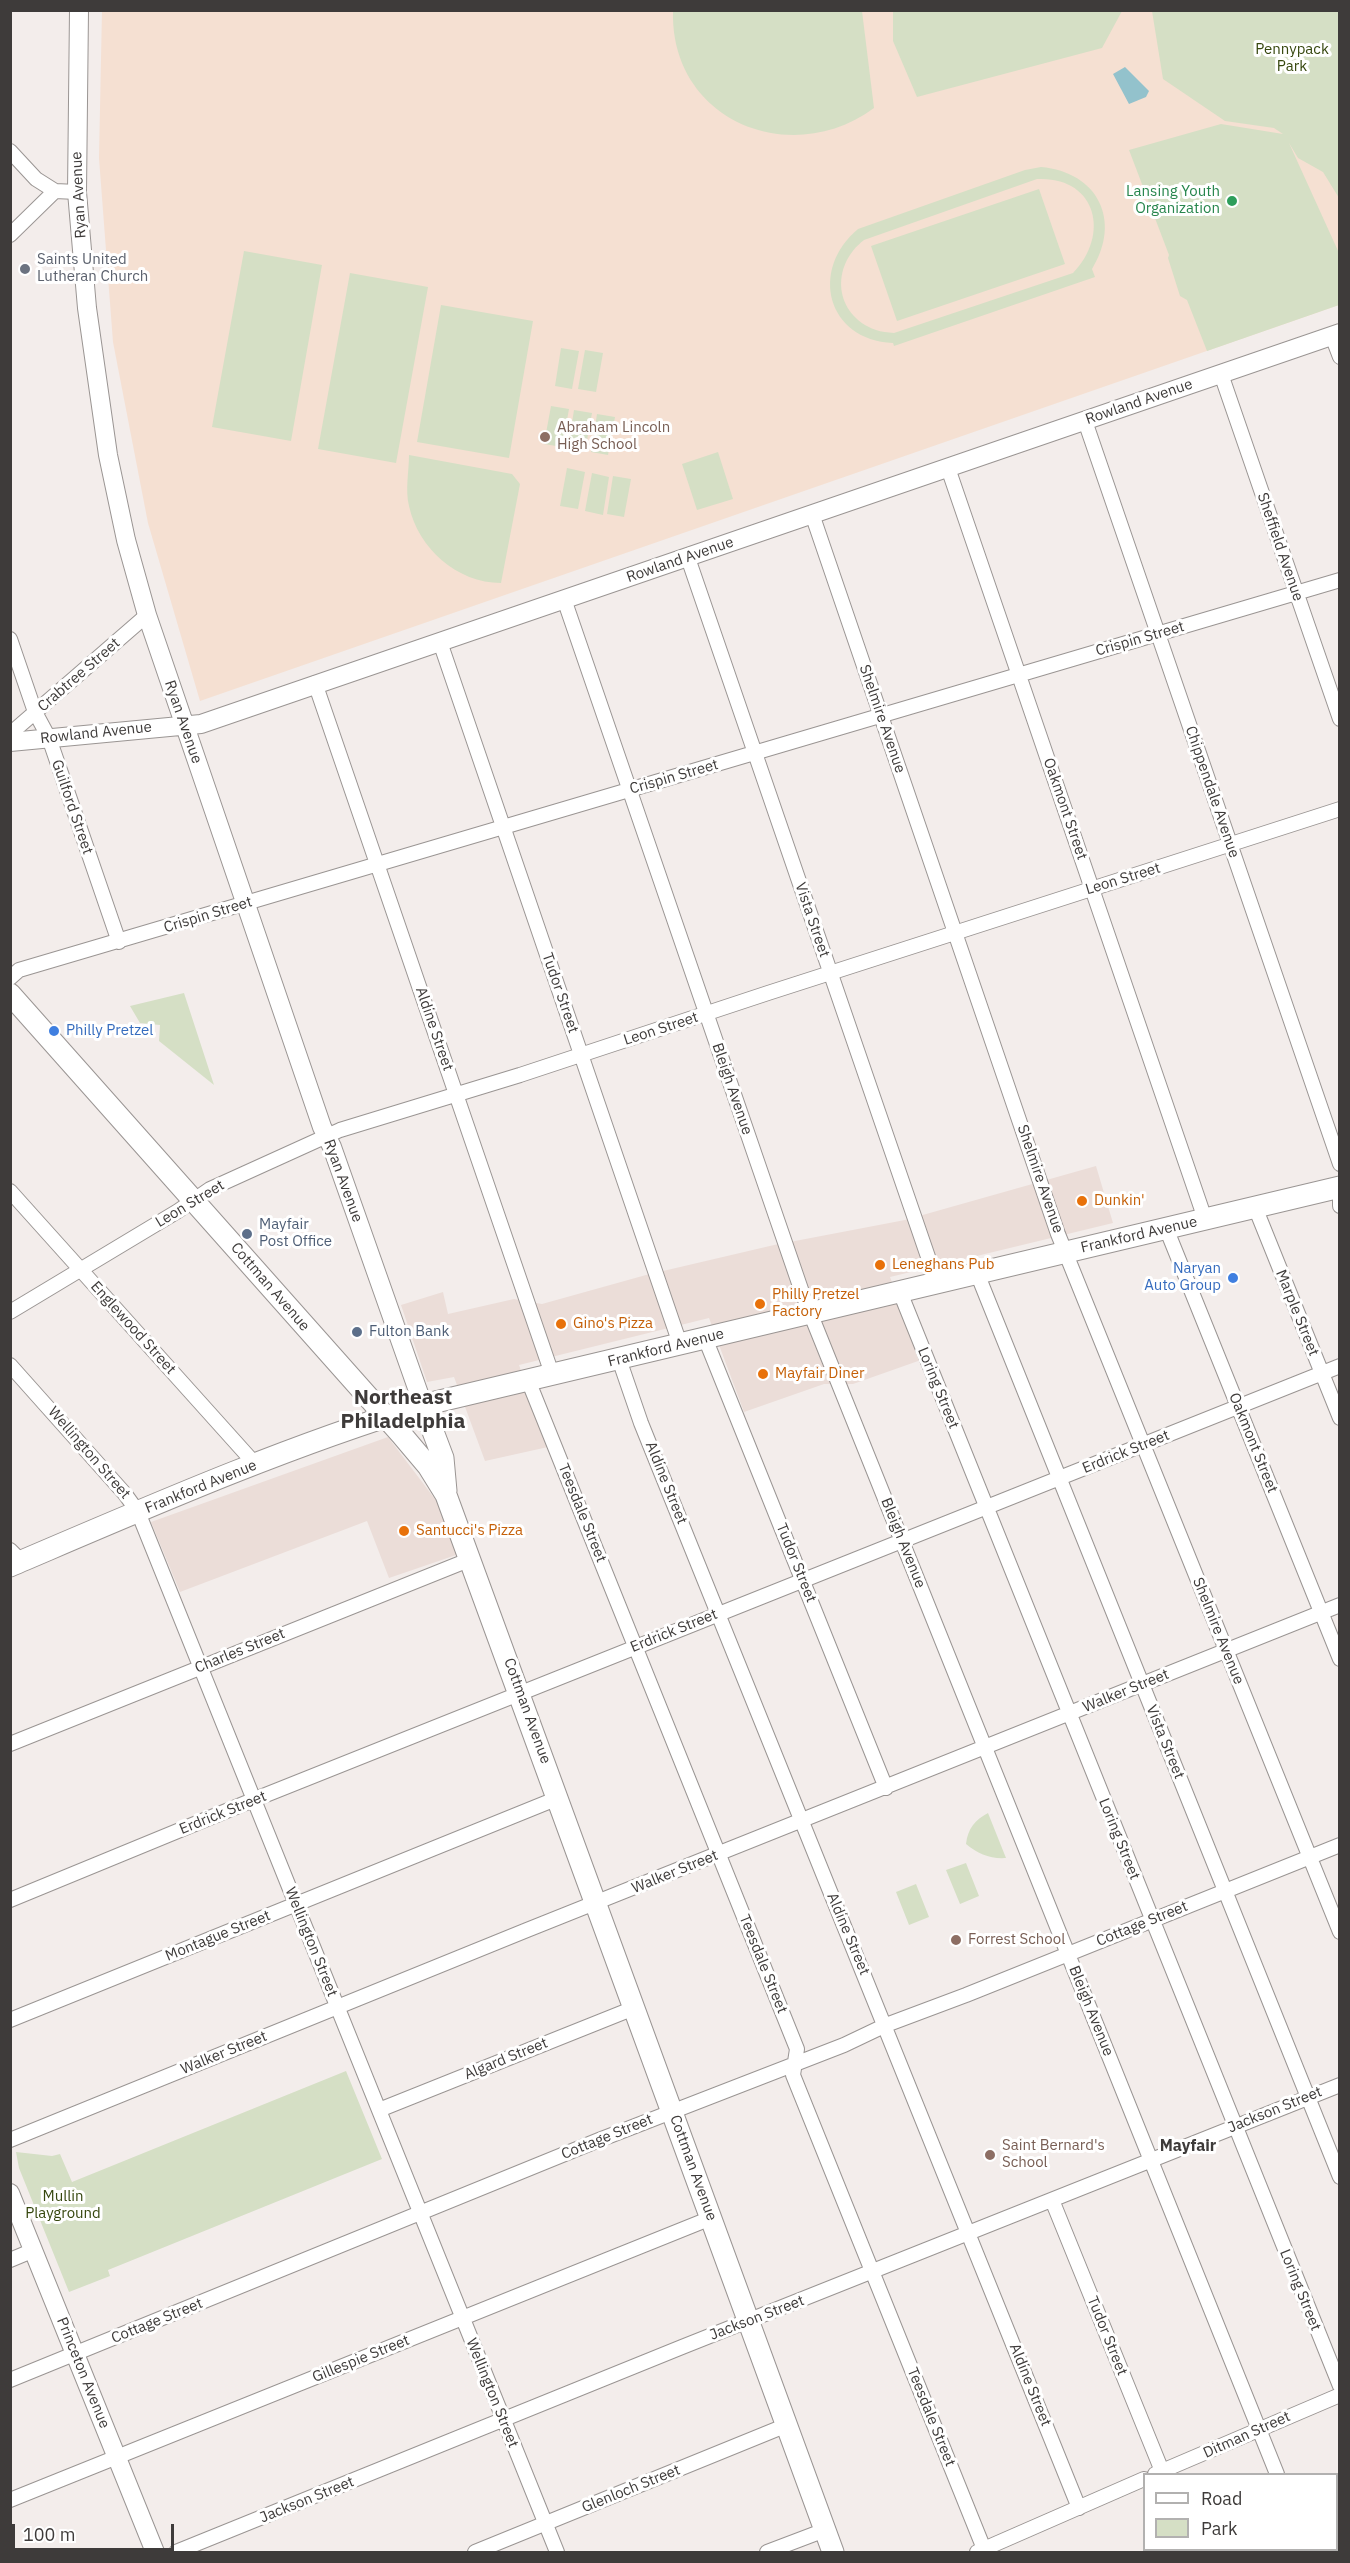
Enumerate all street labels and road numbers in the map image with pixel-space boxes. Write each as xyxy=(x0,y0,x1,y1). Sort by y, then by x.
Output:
street label: Ryan Avenue xyxy=(68,151,90,239)
street label: Rowland Avenue xyxy=(1083,375,1195,429)
street label: Sheffield Avenue xyxy=(1253,490,1307,604)
street label: Rowland Avenue xyxy=(624,533,736,587)
street label: Crispin Street xyxy=(1094,618,1186,660)
street label: Crabtree Street xyxy=(34,634,124,716)
street label: Shelmire Avenue xyxy=(855,662,909,776)
street label: Ryan Avenue xyxy=(160,678,206,766)
street label: Rowland Avenue xyxy=(39,718,153,748)
street label: Chippendale Avenue xyxy=(1181,724,1243,860)
street label: Crispin Street xyxy=(628,756,720,798)
street label: Oakmont Street xyxy=(1039,756,1091,862)
street label: Guilford Street xyxy=(47,757,97,857)
street label: Leon Street xyxy=(1083,859,1163,899)
street label: Vista Street xyxy=(791,880,833,960)
street label: Crispin Street xyxy=(162,893,254,937)
street label: Tudor Street xyxy=(538,951,582,1035)
street label: Aldine Street xyxy=(411,985,457,1073)
street label: Leon Street xyxy=(622,1009,700,1049)
street label: Bleigh Avenue xyxy=(708,1041,756,1137)
street label: Shelmire Avenue xyxy=(1013,1122,1067,1236)
street label: Ryan Avenue xyxy=(320,1137,366,1225)
street label: Leon Street xyxy=(152,1176,228,1232)
street label: Frankford Avenue xyxy=(1079,1213,1199,1257)
street label: Cottman Avenue xyxy=(227,1239,313,1335)
street label: Marple Street xyxy=(1272,1267,1322,1359)
street label: Englewood Street xyxy=(86,1278,180,1378)
street label: Frankford Avenue xyxy=(606,1325,726,1371)
street label: Loring Street xyxy=(914,1345,962,1431)
street label: Oakmont Street xyxy=(1225,1390,1281,1496)
street label: Wellington Street xyxy=(44,1403,134,1503)
street label: Erdrick Street xyxy=(1080,1426,1172,1478)
street label: Aldine Street xyxy=(641,1439,691,1527)
street label: Frankford Avenue xyxy=(143,1456,259,1518)
street label: Teesdale Street xyxy=(554,1461,610,1565)
street label: Bleigh Avenue xyxy=(877,1495,929,1591)
street label: Tudor Street xyxy=(772,1521,820,1605)
street label: Shelmire Avenue xyxy=(1188,1575,1248,1687)
street label: Erdrick Street xyxy=(628,1605,720,1657)
street label: Charles Street xyxy=(192,1625,288,1677)
street label: Cottman Avenue xyxy=(499,1656,555,1766)
street label: Walker Street xyxy=(1080,1666,1172,1716)
street label: Vista Street xyxy=(1142,1702,1188,1782)
street label: Erdrick Street xyxy=(177,1787,269,1839)
street label: Loring Street xyxy=(1095,1796,1143,1882)
street label: Walker Street xyxy=(629,1847,721,1897)
street label: Wellington Street xyxy=(281,1885,341,1999)
street label: Aldine Street xyxy=(823,1890,873,1978)
street label: Cottage Street xyxy=(1094,1898,1190,1950)
street label: Montague Street xyxy=(163,1907,273,1965)
street label: Teesdale Street xyxy=(735,1912,791,2016)
street label: Bleigh Avenue xyxy=(1065,1963,1117,2059)
street label: Walker Street xyxy=(178,2028,270,2078)
street label: Algard Street xyxy=(462,2034,550,2084)
street label: Jackson Street xyxy=(1225,2083,1325,2137)
street label: Cottage Street xyxy=(559,2111,655,2163)
street label: Cottman Avenue xyxy=(665,2113,721,2223)
street label: Loring Street xyxy=(1276,2247,1324,2333)
street label: Jackson Street xyxy=(707,2292,807,2344)
street label: Tudor Street xyxy=(1083,2294,1131,2378)
street label: Cottage Street xyxy=(109,2295,205,2347)
street label: Princeton Avenue xyxy=(53,2315,113,2431)
street label: Gillespie Street xyxy=(310,2331,412,2387)
street label: Wellington Street xyxy=(462,2336,522,2450)
street label: Aldine Street xyxy=(1005,2341,1055,2429)
street label: Teesdale Street xyxy=(903,2365,959,2469)
street label: Ditman Street xyxy=(1201,2408,1293,2462)
street label: Glenloch Street xyxy=(579,2461,683,2517)
street label: Jackson Street xyxy=(257,2473,357,2527)

